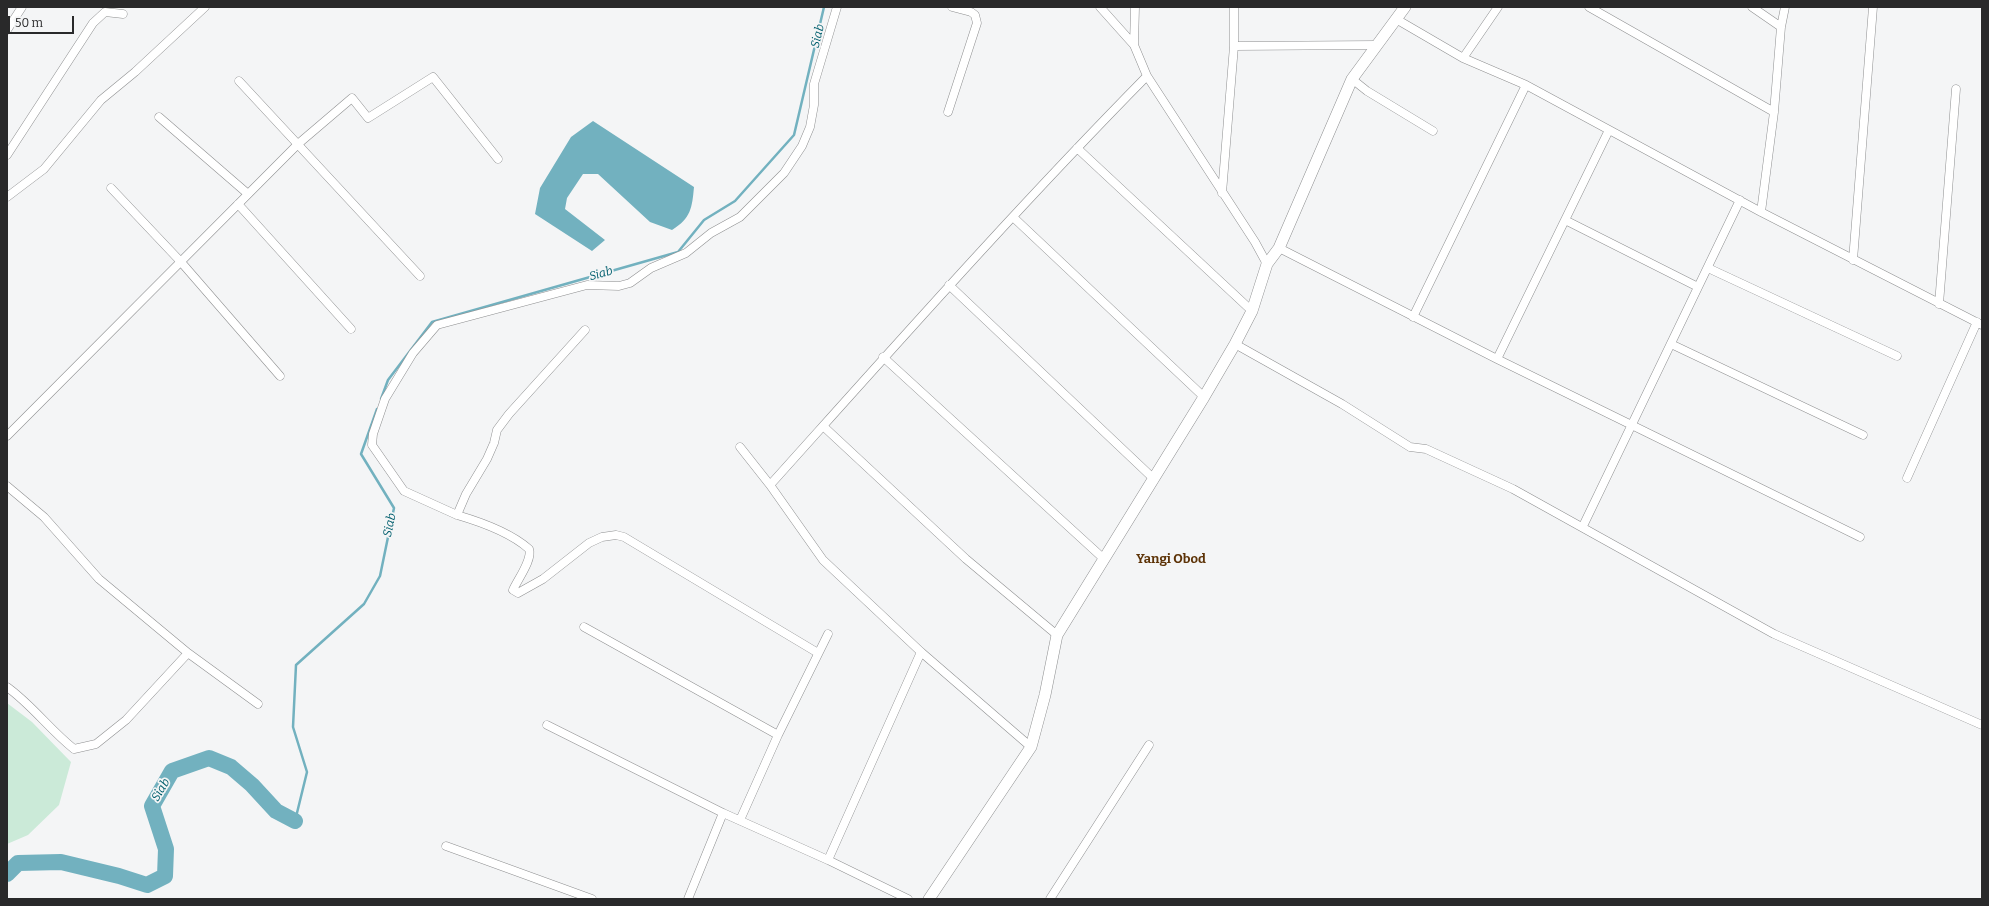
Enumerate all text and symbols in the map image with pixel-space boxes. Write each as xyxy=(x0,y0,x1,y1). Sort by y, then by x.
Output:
scale bar xyxy=(10,8,76,34)
text: 50 m xyxy=(15,16,43,30)
water label: Siab xyxy=(808,23,828,49)
water label: Siab xyxy=(588,264,614,284)
water label: Siab xyxy=(380,512,400,538)
district label: Yangi Obod xyxy=(1136,551,1206,567)
water label: Siab xyxy=(149,776,173,804)

